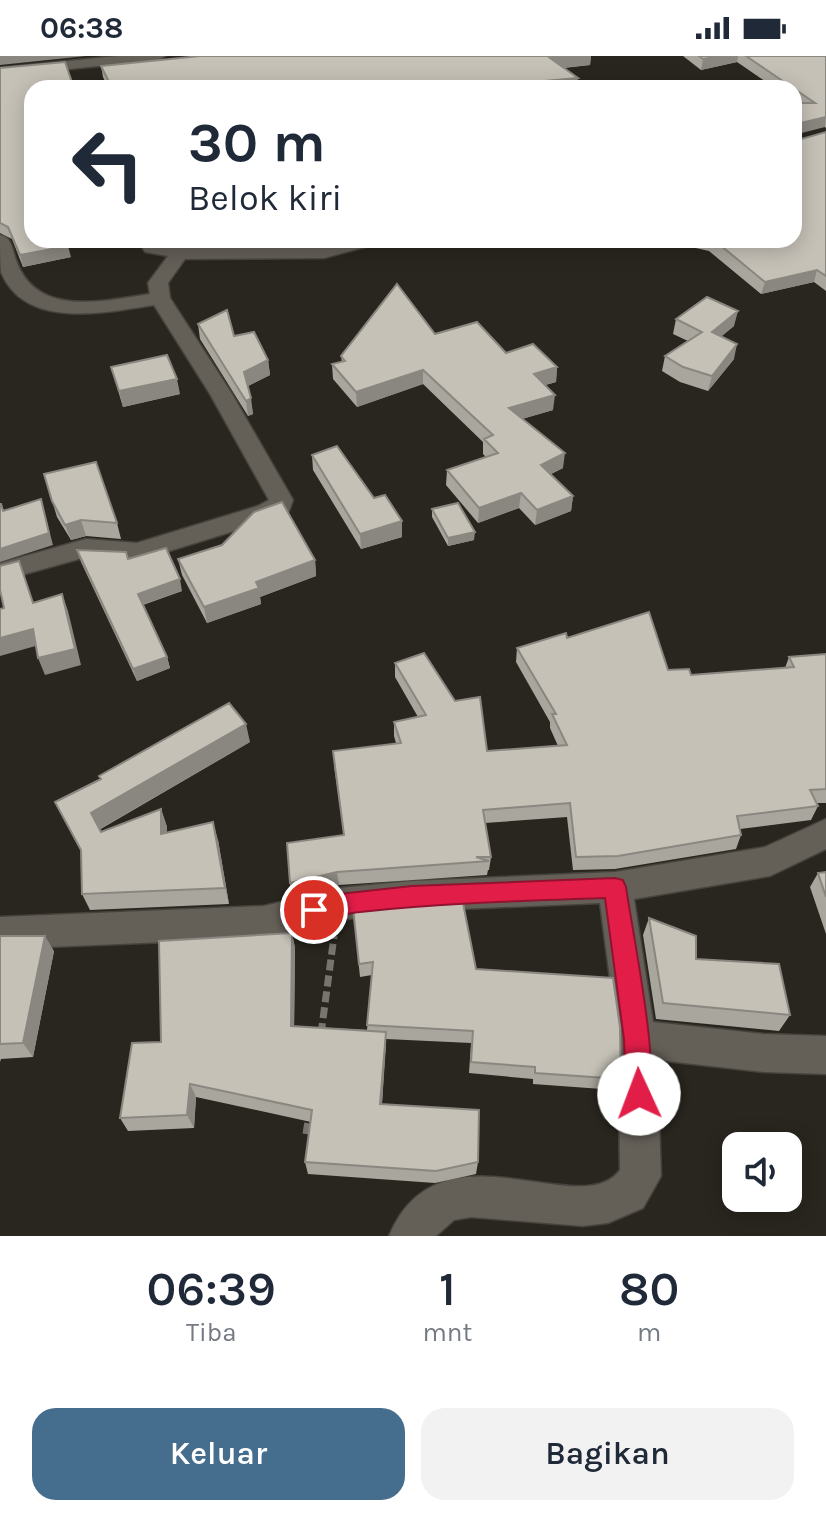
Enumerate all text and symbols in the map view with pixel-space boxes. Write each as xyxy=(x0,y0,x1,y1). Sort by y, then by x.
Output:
text: 06:38 xyxy=(40,10,123,46)
text: 30 m xyxy=(188,110,326,175)
icon: left xyxy=(56,112,160,216)
text: Belok kiri xyxy=(188,177,342,219)
pin xyxy=(280,876,348,944)
icon: arrive xyxy=(292,888,336,932)
position arrow xyxy=(597,1052,681,1136)
map controls xyxy=(722,1132,802,1212)
button: sound xyxy=(722,1132,802,1212)
text: 06:39 xyxy=(147,1261,276,1317)
text: 1 xyxy=(439,1261,456,1317)
text: 80 xyxy=(619,1261,679,1317)
text: Tiba xyxy=(186,1317,237,1348)
text: mnt xyxy=(423,1317,472,1348)
text: m xyxy=(637,1317,661,1348)
button: Keluar xyxy=(32,1408,405,1500)
button: Bagikan xyxy=(421,1408,794,1500)

